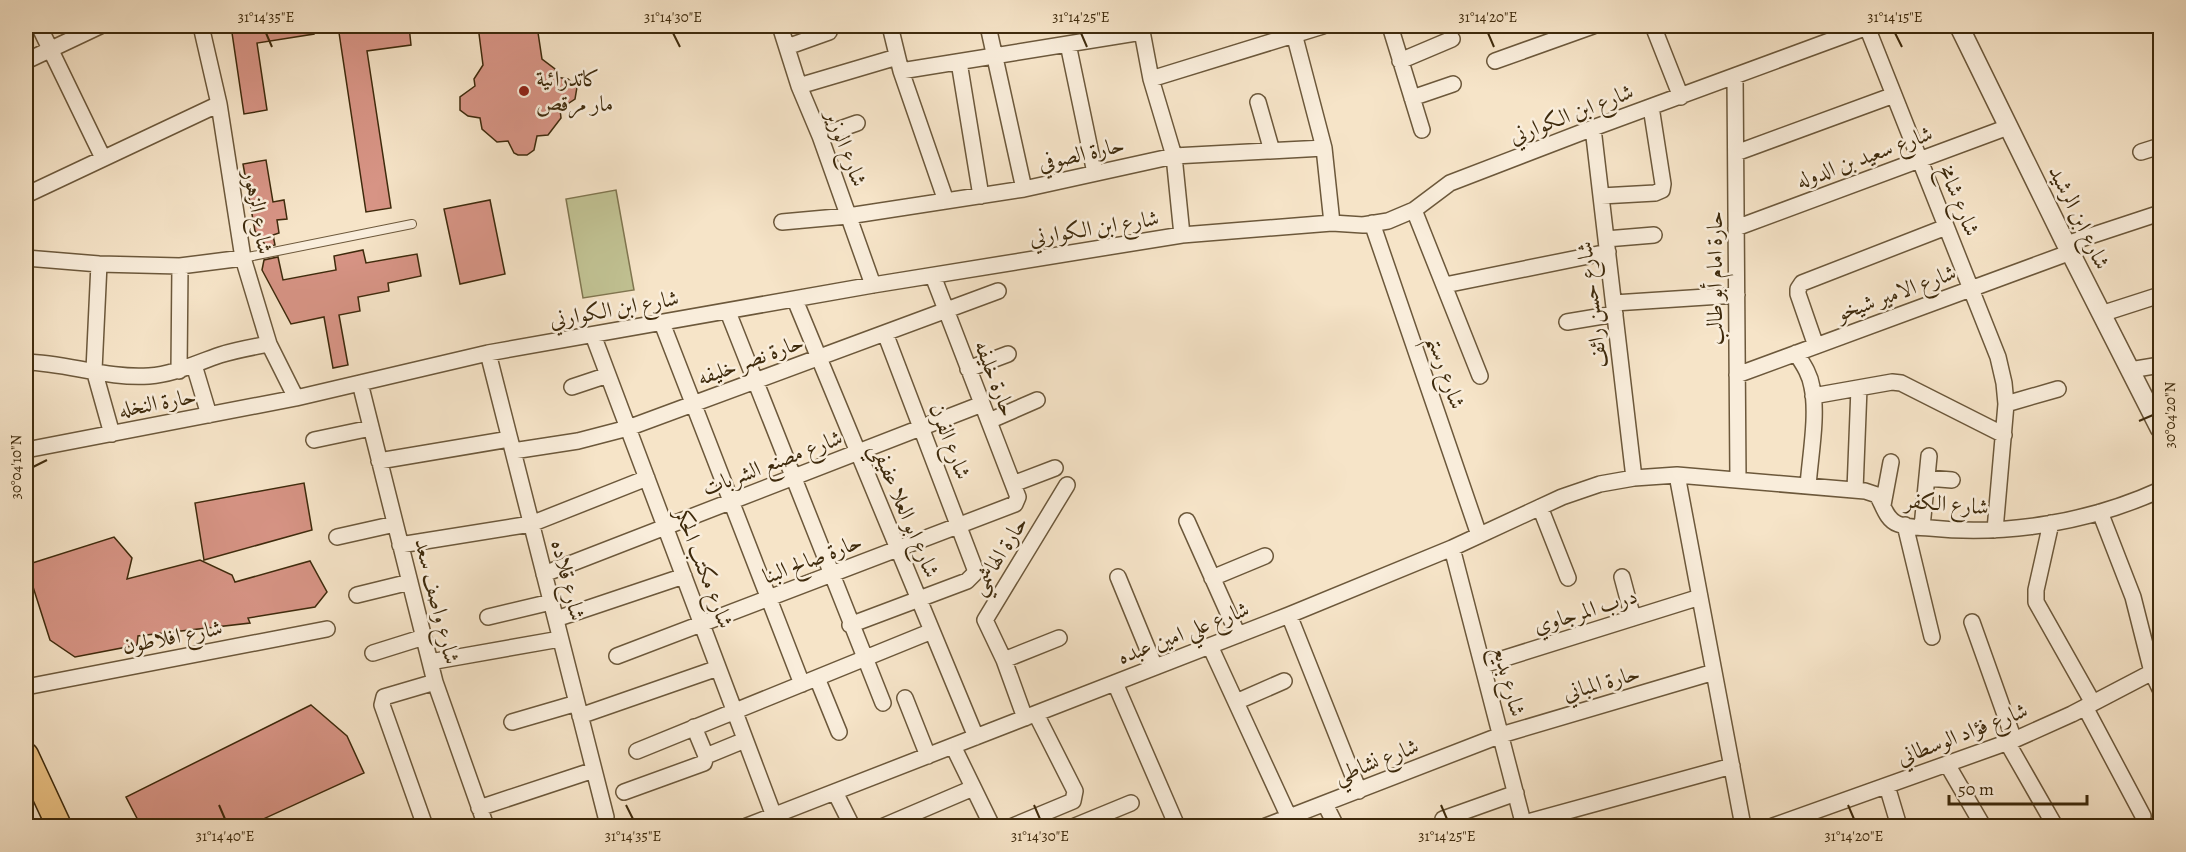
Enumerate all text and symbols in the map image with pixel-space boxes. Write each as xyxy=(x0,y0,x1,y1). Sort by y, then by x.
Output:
text: 31°14'35"E xyxy=(238,7,294,27)
text: 31°14'30"E xyxy=(644,7,702,27)
text: 31°14'25"E xyxy=(1052,7,1110,27)
text: 31°14'20"E xyxy=(1459,7,1517,27)
text: 31°14'15"E xyxy=(1867,7,1923,27)
place label: كاتدرائية مار مرقص xyxy=(536,64,613,119)
street label: شارع ابن الكوارني xyxy=(1505,76,1639,154)
marker: كاتدرائية مار مرقص xyxy=(517,84,531,98)
street label: شارع الوزير xyxy=(814,104,874,192)
street label: شارع سعيد بن الدوله xyxy=(1792,118,1938,198)
street label: حارة الصوفي xyxy=(1035,130,1128,181)
street label: شارع شامخ xyxy=(1927,160,1987,242)
street label: شارع ابن الرشيد xyxy=(2038,160,2117,276)
street label: شارع الزهور xyxy=(233,166,280,257)
street label: شارع ابن الكوارني xyxy=(1027,203,1162,256)
street label: حارة امام أبو طالب xyxy=(1699,211,1734,345)
street label: شارع حسن رائف xyxy=(1569,240,1618,370)
street label: شارع الامير شيخو xyxy=(1830,257,1961,332)
street label: شارع ابن الكوارني xyxy=(547,283,682,338)
street label: حارة نصر خليفه xyxy=(693,327,808,393)
street label: شارع رستم xyxy=(1414,331,1473,415)
street label: حارة خليفه xyxy=(967,336,1023,421)
street label: حارة النخله xyxy=(116,381,199,425)
text: 30°04'20"N xyxy=(2160,382,2180,448)
street label: شارع الفرن xyxy=(919,399,978,485)
street label: شارع مصنع الشربات xyxy=(698,422,848,507)
text: 30°04'10"N xyxy=(6,434,26,499)
street label: شارع ابو العلا عفيفي xyxy=(857,438,947,585)
street label: شارع الكفر xyxy=(1901,485,1990,526)
street label: شارع مكتب الحكر xyxy=(664,502,741,634)
street label: حارة الهاشمي xyxy=(963,510,1039,603)
street label: حارة صالح البنا xyxy=(758,526,868,595)
street label: شارع واصف سعد xyxy=(404,535,467,668)
street label: شارع قلاده xyxy=(541,537,593,625)
street label: درب المرجاوي xyxy=(1529,581,1642,643)
street label: شارع علي امين عبده xyxy=(1113,594,1256,677)
street label: شارع افلاطون xyxy=(119,613,226,664)
street label: شارع بديع xyxy=(1481,643,1533,721)
street label: حارة المباني xyxy=(1559,658,1644,711)
street label: شارع فؤاد الوسطاني xyxy=(1893,695,2033,775)
street label: شارع نشاطي xyxy=(1330,731,1425,795)
scale bar xyxy=(1949,768,2087,806)
text: 50 m xyxy=(1958,777,1994,801)
text: 31°14'40"E xyxy=(196,826,254,846)
text: 31°14'35"E xyxy=(605,826,661,846)
text: 31°14'30"E xyxy=(1011,826,1069,846)
text: 31°14'25"E xyxy=(1418,826,1476,846)
text: 31°14'20"E xyxy=(1825,826,1883,846)

